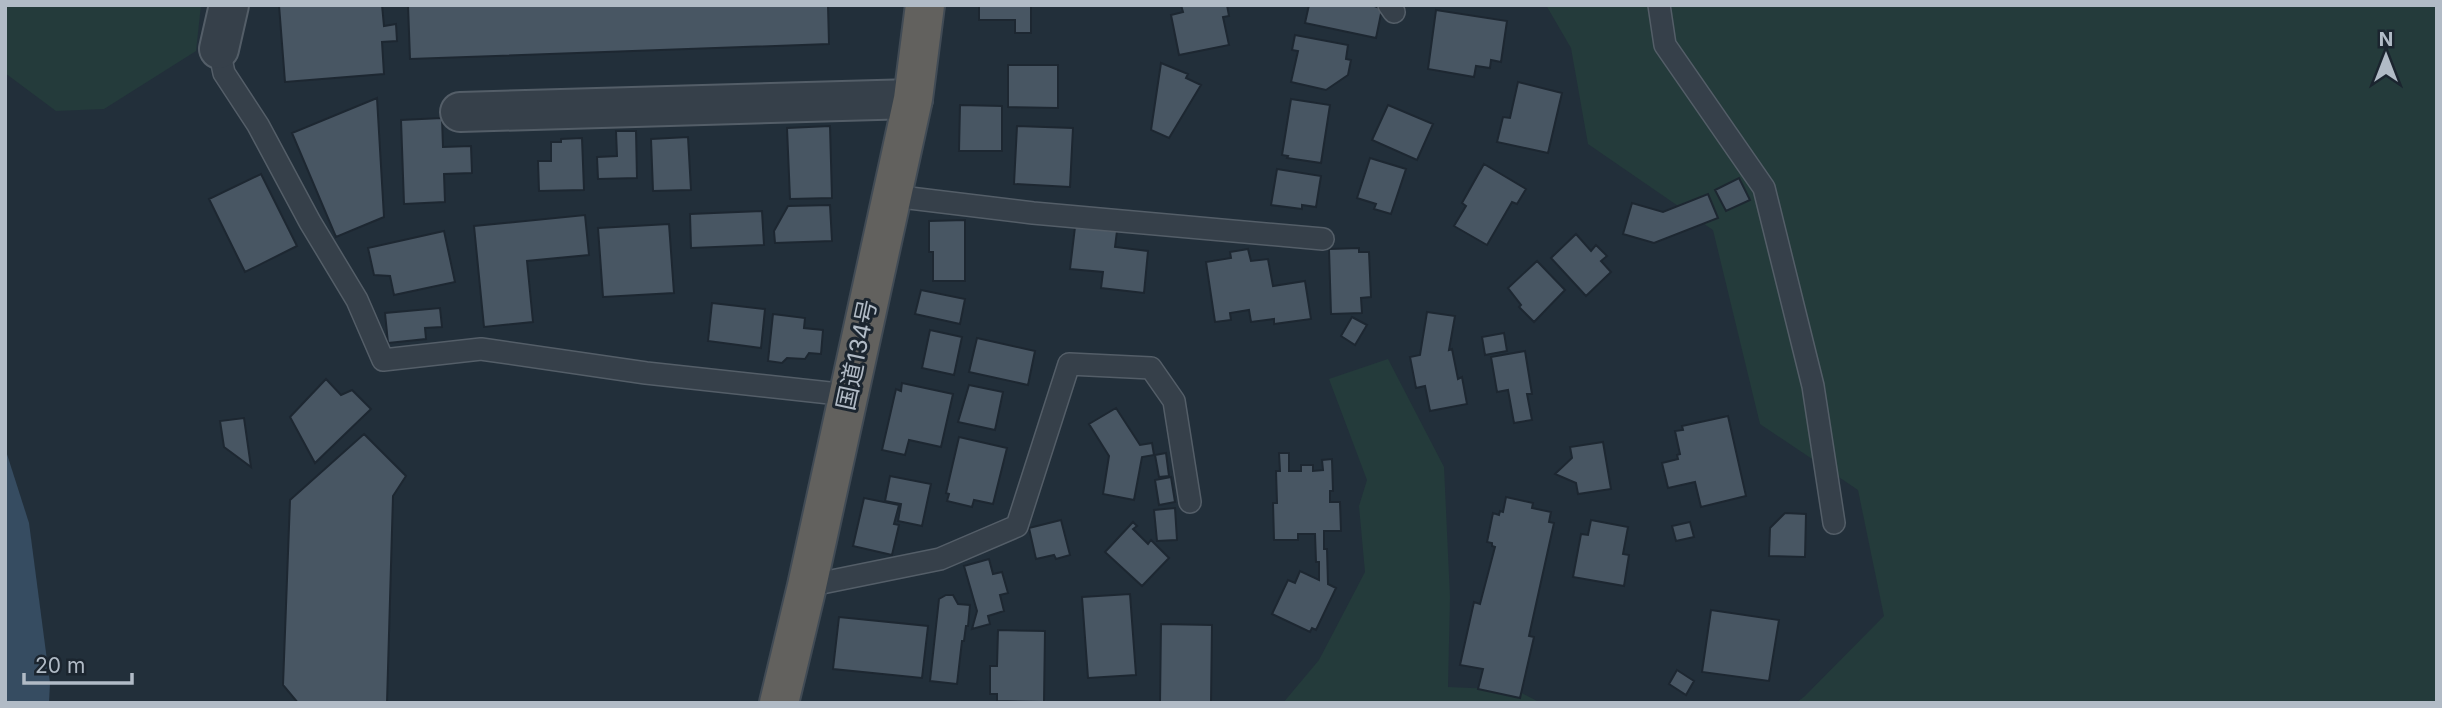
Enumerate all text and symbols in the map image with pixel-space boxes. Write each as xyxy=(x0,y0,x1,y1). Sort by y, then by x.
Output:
north arrow xyxy=(2351,21,2421,91)
text: N xyxy=(2379,28,2393,51)
street label: 国道134号 xyxy=(831,297,882,413)
scale bar xyxy=(24,642,133,686)
text: 20 m xyxy=(35,653,85,678)

